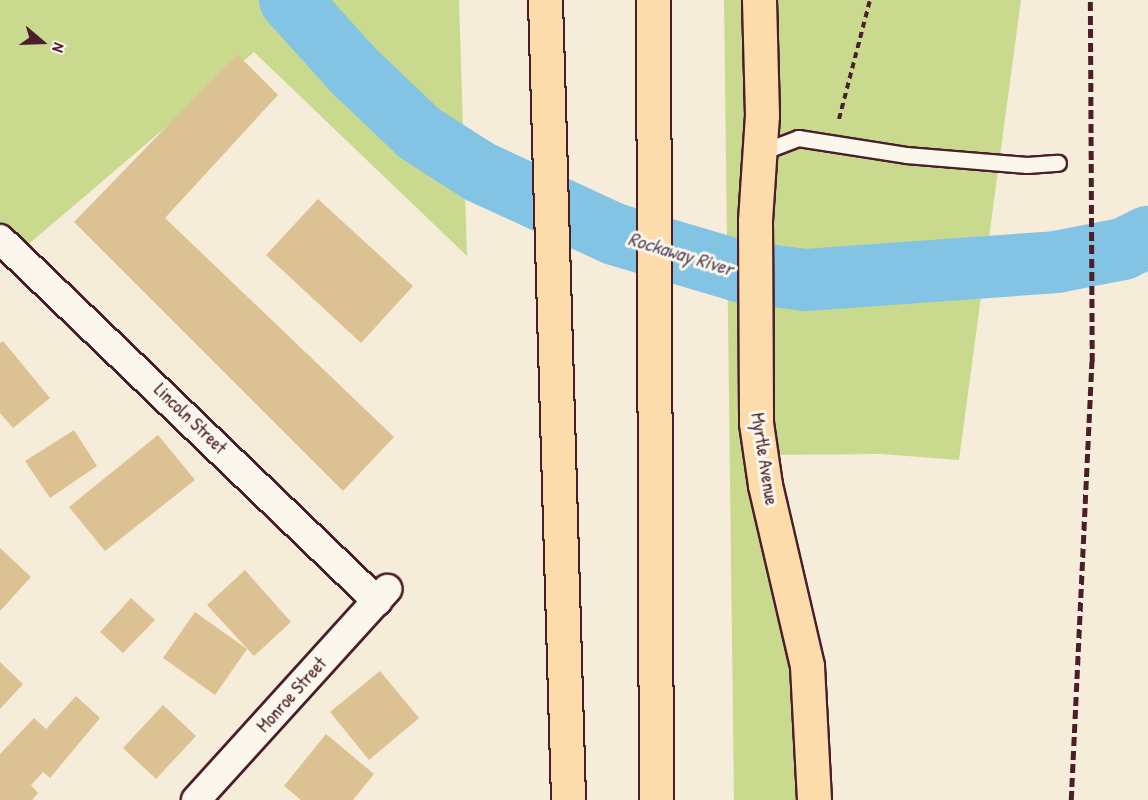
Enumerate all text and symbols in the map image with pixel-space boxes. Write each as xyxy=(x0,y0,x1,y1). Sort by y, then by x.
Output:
north arrow xyxy=(12,12,72,72)
text: N xyxy=(47,40,71,55)
water label: Rockaway River xyxy=(626,226,736,280)
street label: Lincoln Street xyxy=(149,379,231,459)
street label: Myrtle Avenue xyxy=(746,411,782,507)
street label: Monroe Street xyxy=(253,653,331,737)

